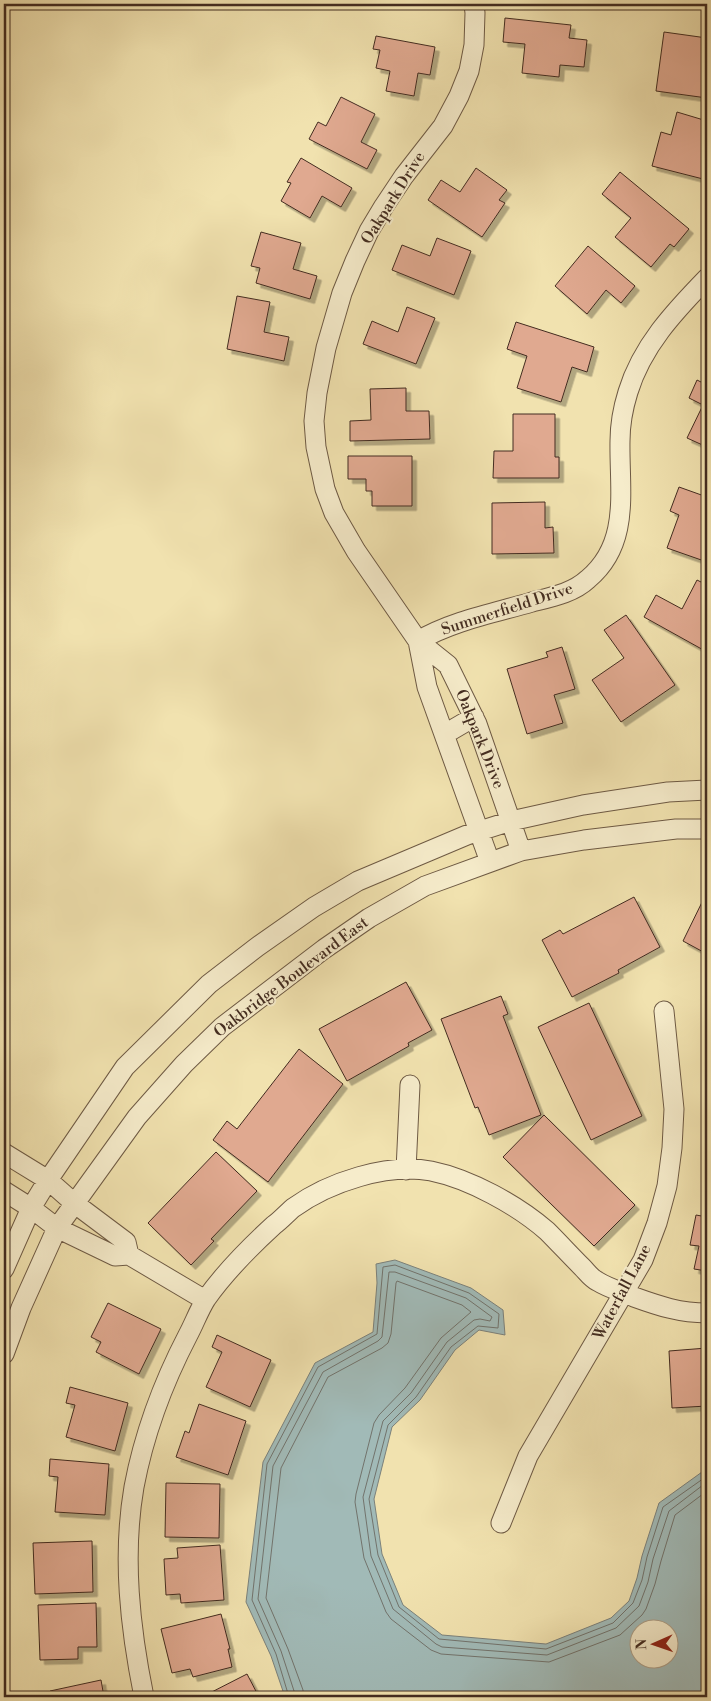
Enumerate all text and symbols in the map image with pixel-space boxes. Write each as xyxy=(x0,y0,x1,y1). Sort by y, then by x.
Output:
street label: Oakpark Drive xyxy=(357,148,429,248)
street label: Summerfield Drive xyxy=(439,578,575,640)
street label: Oakpark Drive xyxy=(451,686,509,792)
street label: Oakbridge Boulevard East xyxy=(210,912,373,1042)
street label: Waterfall Lane xyxy=(588,1241,656,1344)
north arrow xyxy=(628,1618,678,1668)
text: N xyxy=(633,1639,651,1650)

